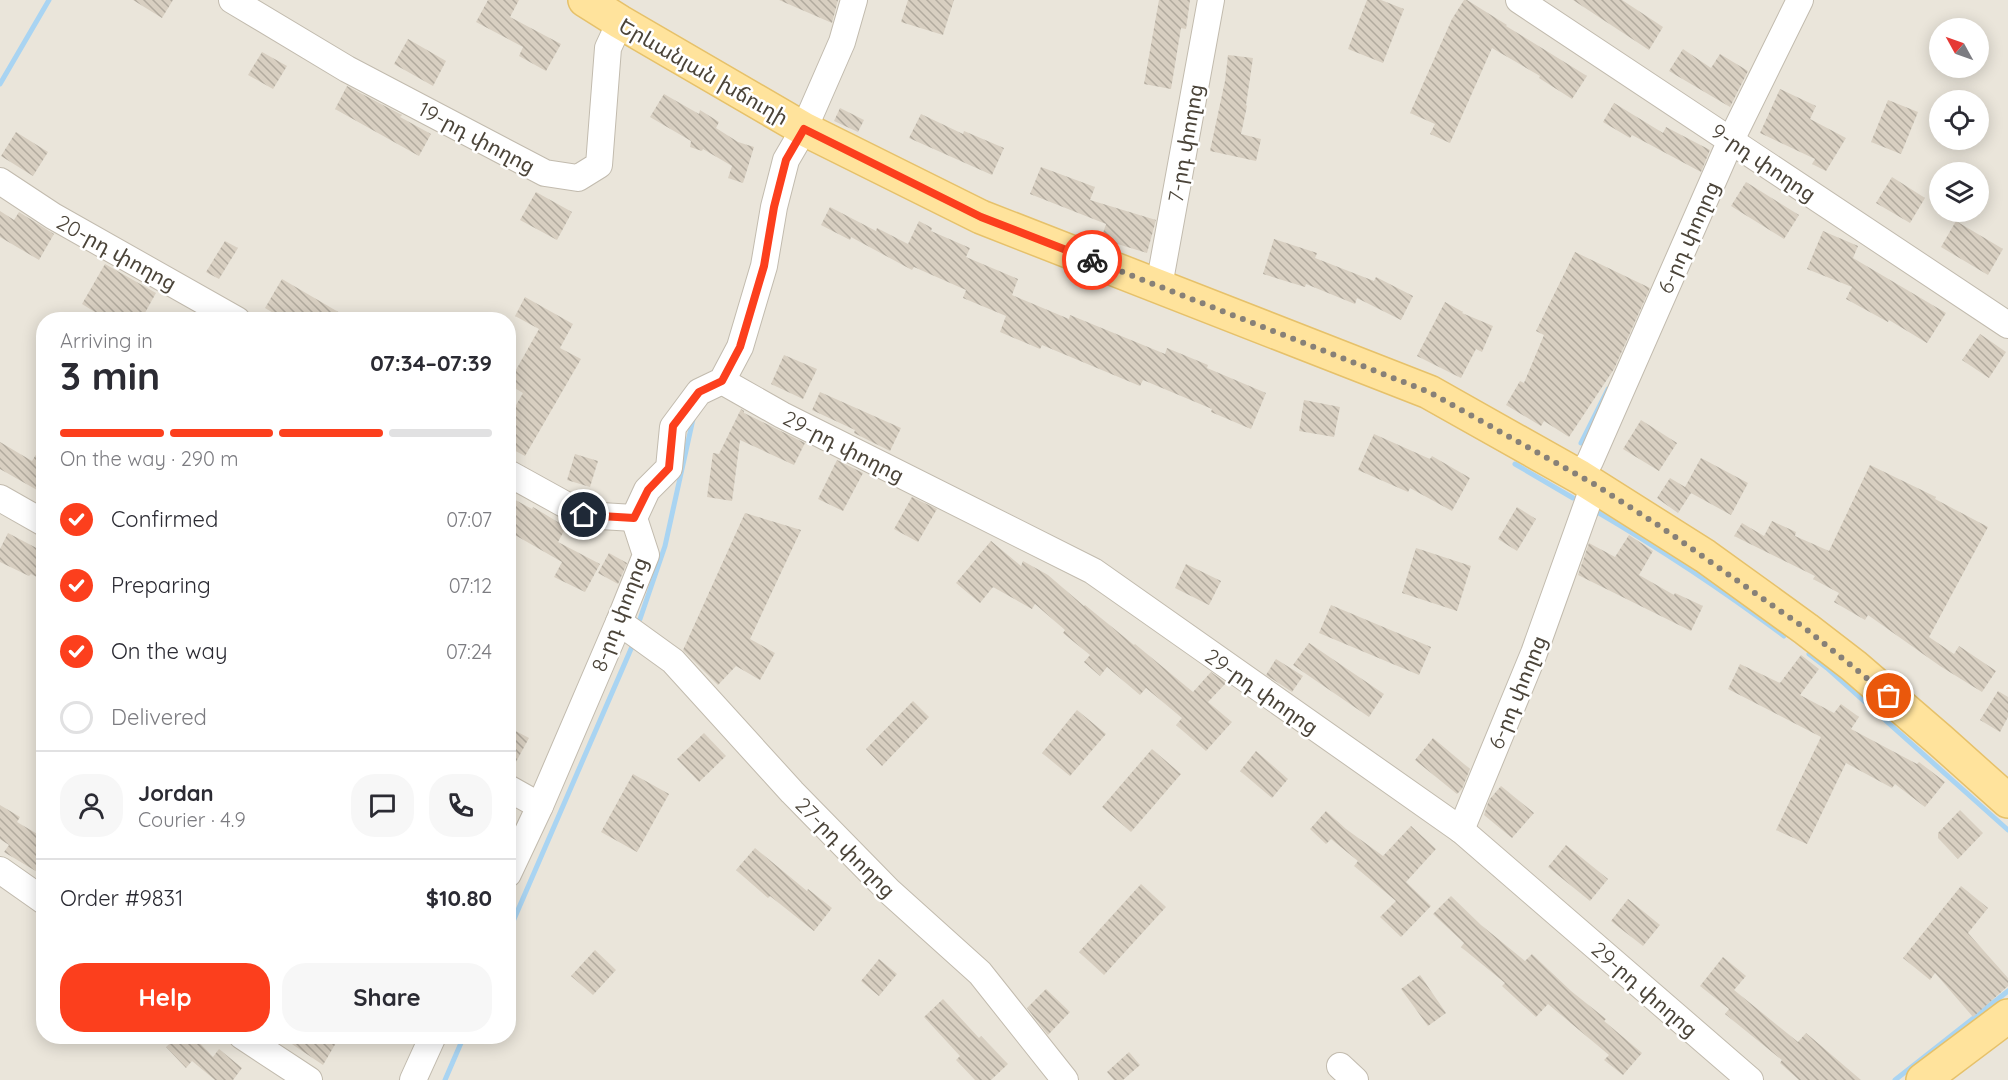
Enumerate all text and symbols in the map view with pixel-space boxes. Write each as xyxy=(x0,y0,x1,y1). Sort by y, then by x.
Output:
street label: Երևանյան խճուղի xyxy=(615,12,793,130)
north arrow xyxy=(1929,18,1989,78)
map controls xyxy=(1929,18,1989,222)
street label: 7-րդ փողոց xyxy=(1162,82,1208,204)
button: locate xyxy=(1929,90,1989,150)
street label: 19-րդ փողոց xyxy=(414,95,540,179)
street label: 9-րդ փողոց xyxy=(1707,117,1821,207)
button: layers xyxy=(1929,162,1989,222)
street label: 6-րդ փողոց xyxy=(1652,177,1724,297)
street label: 20-րդ փողոց xyxy=(52,208,182,296)
courier xyxy=(1062,230,1122,290)
icon: bike xyxy=(1076,244,1109,277)
text: Arriving in xyxy=(60,328,153,353)
text: 07:34–07:39 xyxy=(370,349,492,377)
text: 3 min xyxy=(60,351,160,400)
street label: 29-րդ փողոց xyxy=(779,404,909,488)
text: On the way · 290 m xyxy=(60,446,239,471)
pin xyxy=(558,489,609,540)
icon: home xyxy=(567,498,600,531)
icon: check xyxy=(60,503,93,536)
text: Confirmed xyxy=(111,505,218,533)
text: 07:07 xyxy=(446,507,492,532)
street label: 8-րդ փողոց xyxy=(585,553,653,675)
icon: check xyxy=(60,569,93,602)
text: Preparing xyxy=(111,571,211,599)
text: 07:12 xyxy=(449,573,492,598)
street label: 6-րդ փողոց xyxy=(1482,631,1552,753)
icon: check xyxy=(60,635,93,668)
text: On the way xyxy=(111,637,227,665)
text: 07:24 xyxy=(446,639,492,664)
street label: 29-րդ փողոց xyxy=(1200,642,1324,740)
pin xyxy=(1863,670,1914,721)
icon: bag xyxy=(1872,679,1905,712)
text: Delivered xyxy=(111,703,207,731)
button: person xyxy=(60,774,123,837)
button: chat xyxy=(351,774,414,837)
button: phone xyxy=(429,774,492,837)
text: Jordan xyxy=(138,779,214,807)
street label: 27-րդ փողոց xyxy=(790,791,902,903)
text: Courier · 4.9 xyxy=(138,807,246,832)
text: Order #9831 xyxy=(60,884,183,912)
text: $10.80 xyxy=(426,884,492,912)
street label: 29-րդ փողոց xyxy=(1586,936,1704,1042)
button: Help xyxy=(60,963,270,1032)
button: Share xyxy=(282,963,492,1032)

